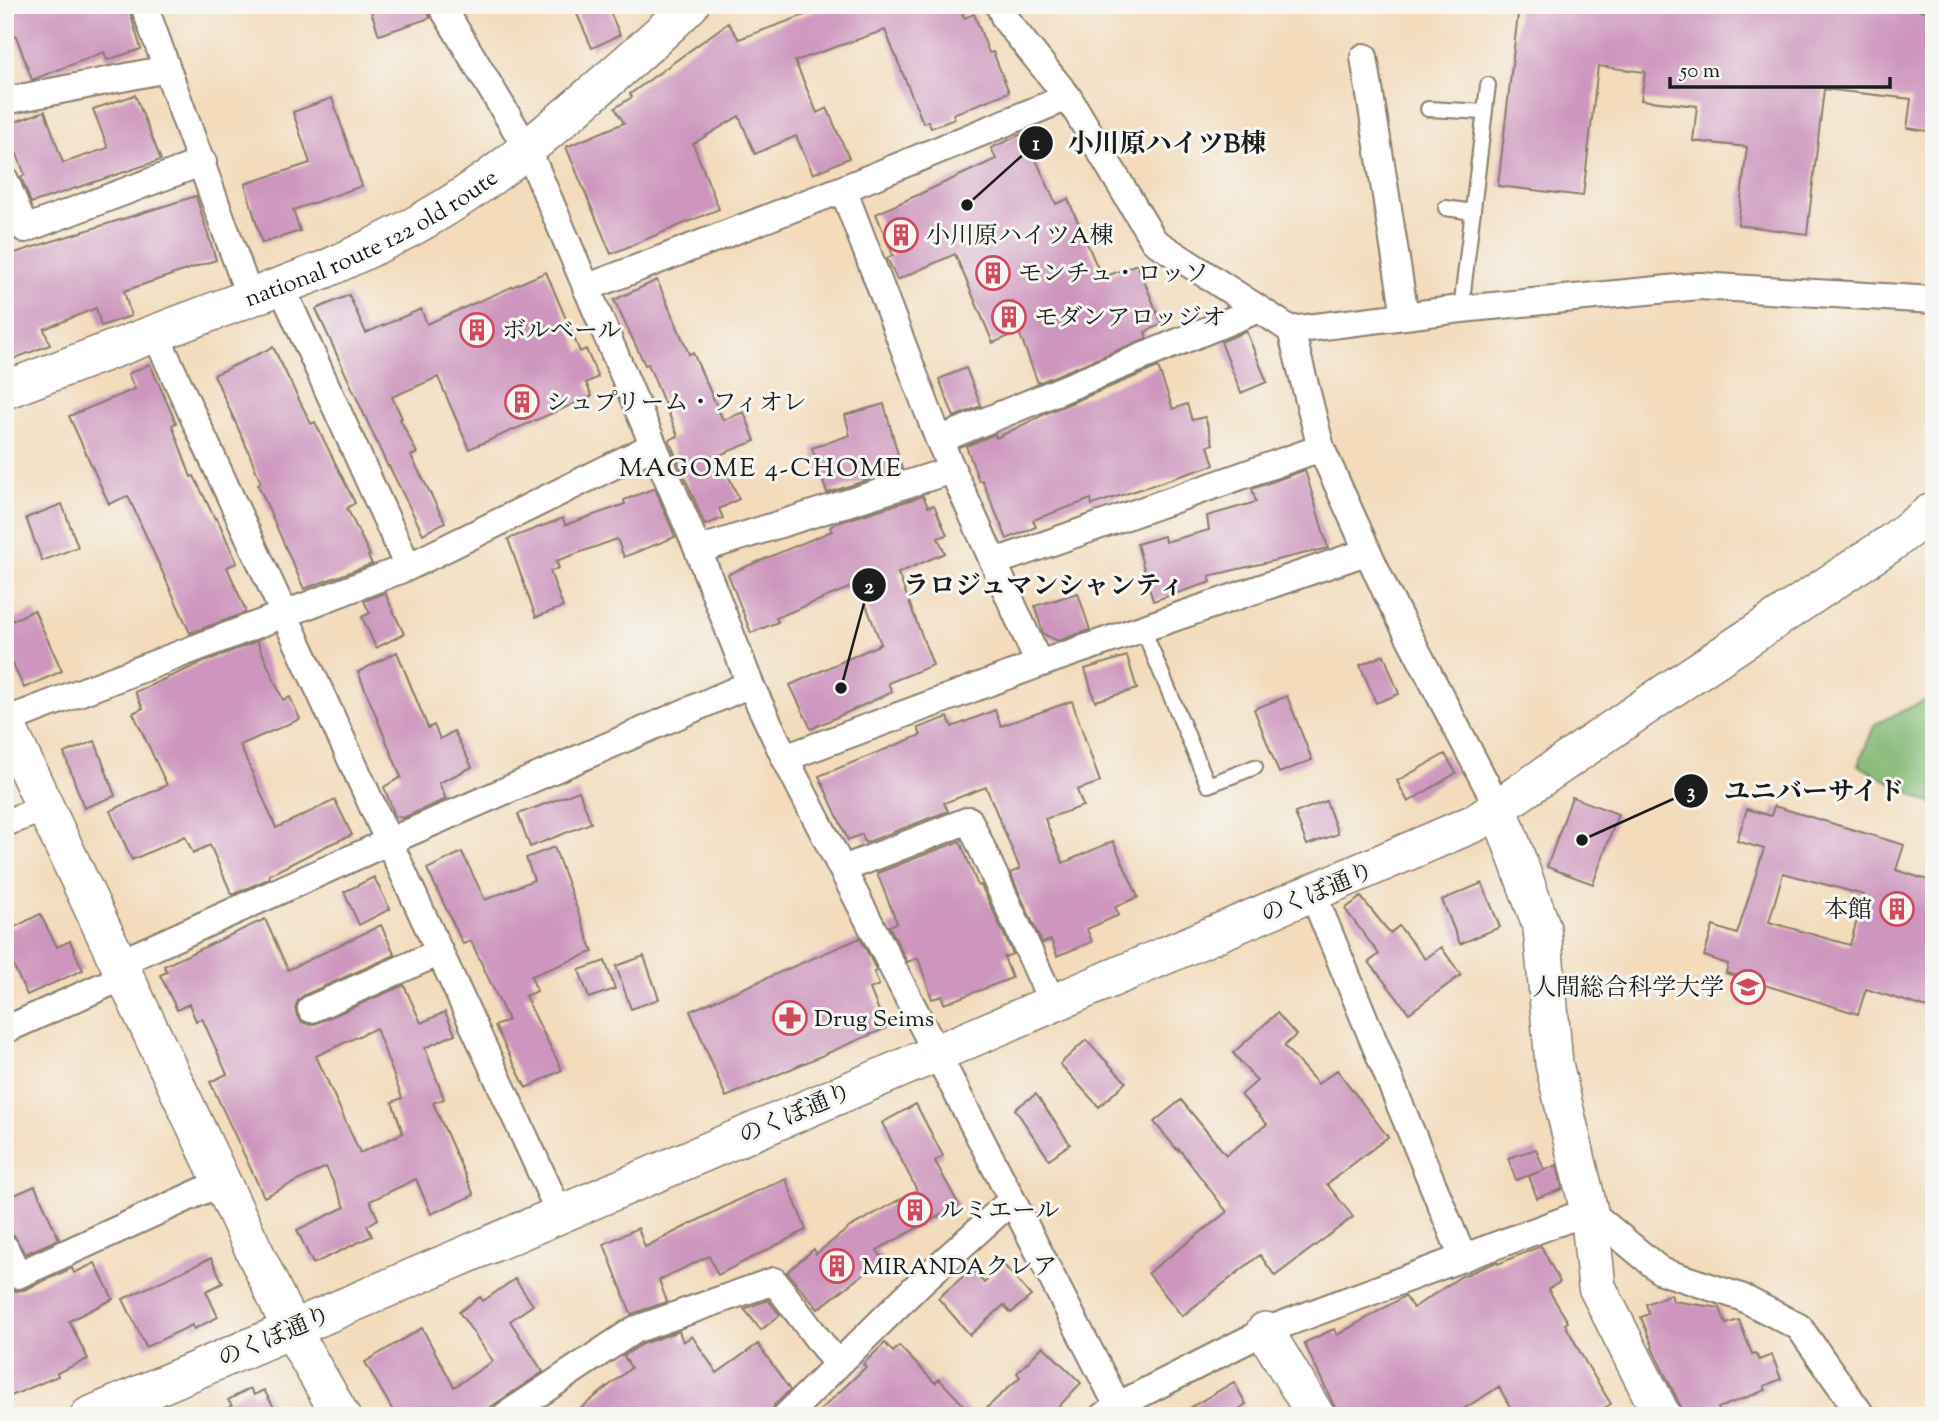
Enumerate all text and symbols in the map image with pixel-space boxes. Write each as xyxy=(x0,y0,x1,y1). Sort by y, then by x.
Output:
scale bar xyxy=(1670,46,1890,90)
text: 50 m xyxy=(1679,57,1720,87)
callout: 小川原ハイツB棟 xyxy=(1019,119,1280,166)
text: 小川原ハイツB棟 xyxy=(1068,127,1266,164)
text: 1 xyxy=(1032,130,1040,160)
street label: national route 122 old route xyxy=(240,162,506,317)
building icon: 小川原ハイツA棟 xyxy=(882,216,920,254)
place label: 小川原ハイツA棟 xyxy=(926,220,1114,254)
building icon: モンチュ・ロッソ xyxy=(974,254,1012,292)
place label: モンチュ・ロッソ xyxy=(1018,258,1209,292)
building icon: モダンアロッジオ xyxy=(990,298,1028,336)
place label: モダンアロッジオ xyxy=(1034,302,1226,336)
building icon: ボルベール xyxy=(458,311,496,349)
place label: ボルベール xyxy=(502,315,622,349)
building icon: シュプリーム・フィオレ xyxy=(503,383,541,421)
place label: シュプリーム・フィオレ xyxy=(546,387,807,421)
district label: MAGOME 4-CHOME xyxy=(619,451,903,488)
callout: ラロジュマンシャンティ xyxy=(852,562,1201,609)
text: ラロジュマンシャンティ xyxy=(903,569,1185,606)
text: 2 xyxy=(864,573,874,603)
callout: ユニバーサイド xyxy=(1674,767,1919,814)
text: ユニバーサイド xyxy=(1724,775,1904,812)
text: 3 xyxy=(1687,778,1695,808)
street label: のくぼ通り xyxy=(1256,855,1380,933)
building icon: 本館 xyxy=(1878,890,1916,928)
place label: 本館 xyxy=(1824,894,1872,928)
school or university icon: 人間総合科学大学 xyxy=(1729,968,1767,1006)
place label: 人間総合科学大学 xyxy=(1532,972,1724,1006)
pharmacy icon: Drug Seims xyxy=(771,999,809,1037)
place label: Drug Seims xyxy=(814,1003,934,1037)
street label: のくぼ通り xyxy=(734,1076,858,1154)
building icon: ルミエール xyxy=(896,1191,934,1229)
place label: ルミエール xyxy=(940,1195,1060,1229)
building icon: MIRANDAクレア xyxy=(818,1247,856,1285)
place label: MIRANDAクレア xyxy=(862,1251,1057,1285)
street label: のくぼ通り xyxy=(213,1299,337,1377)

